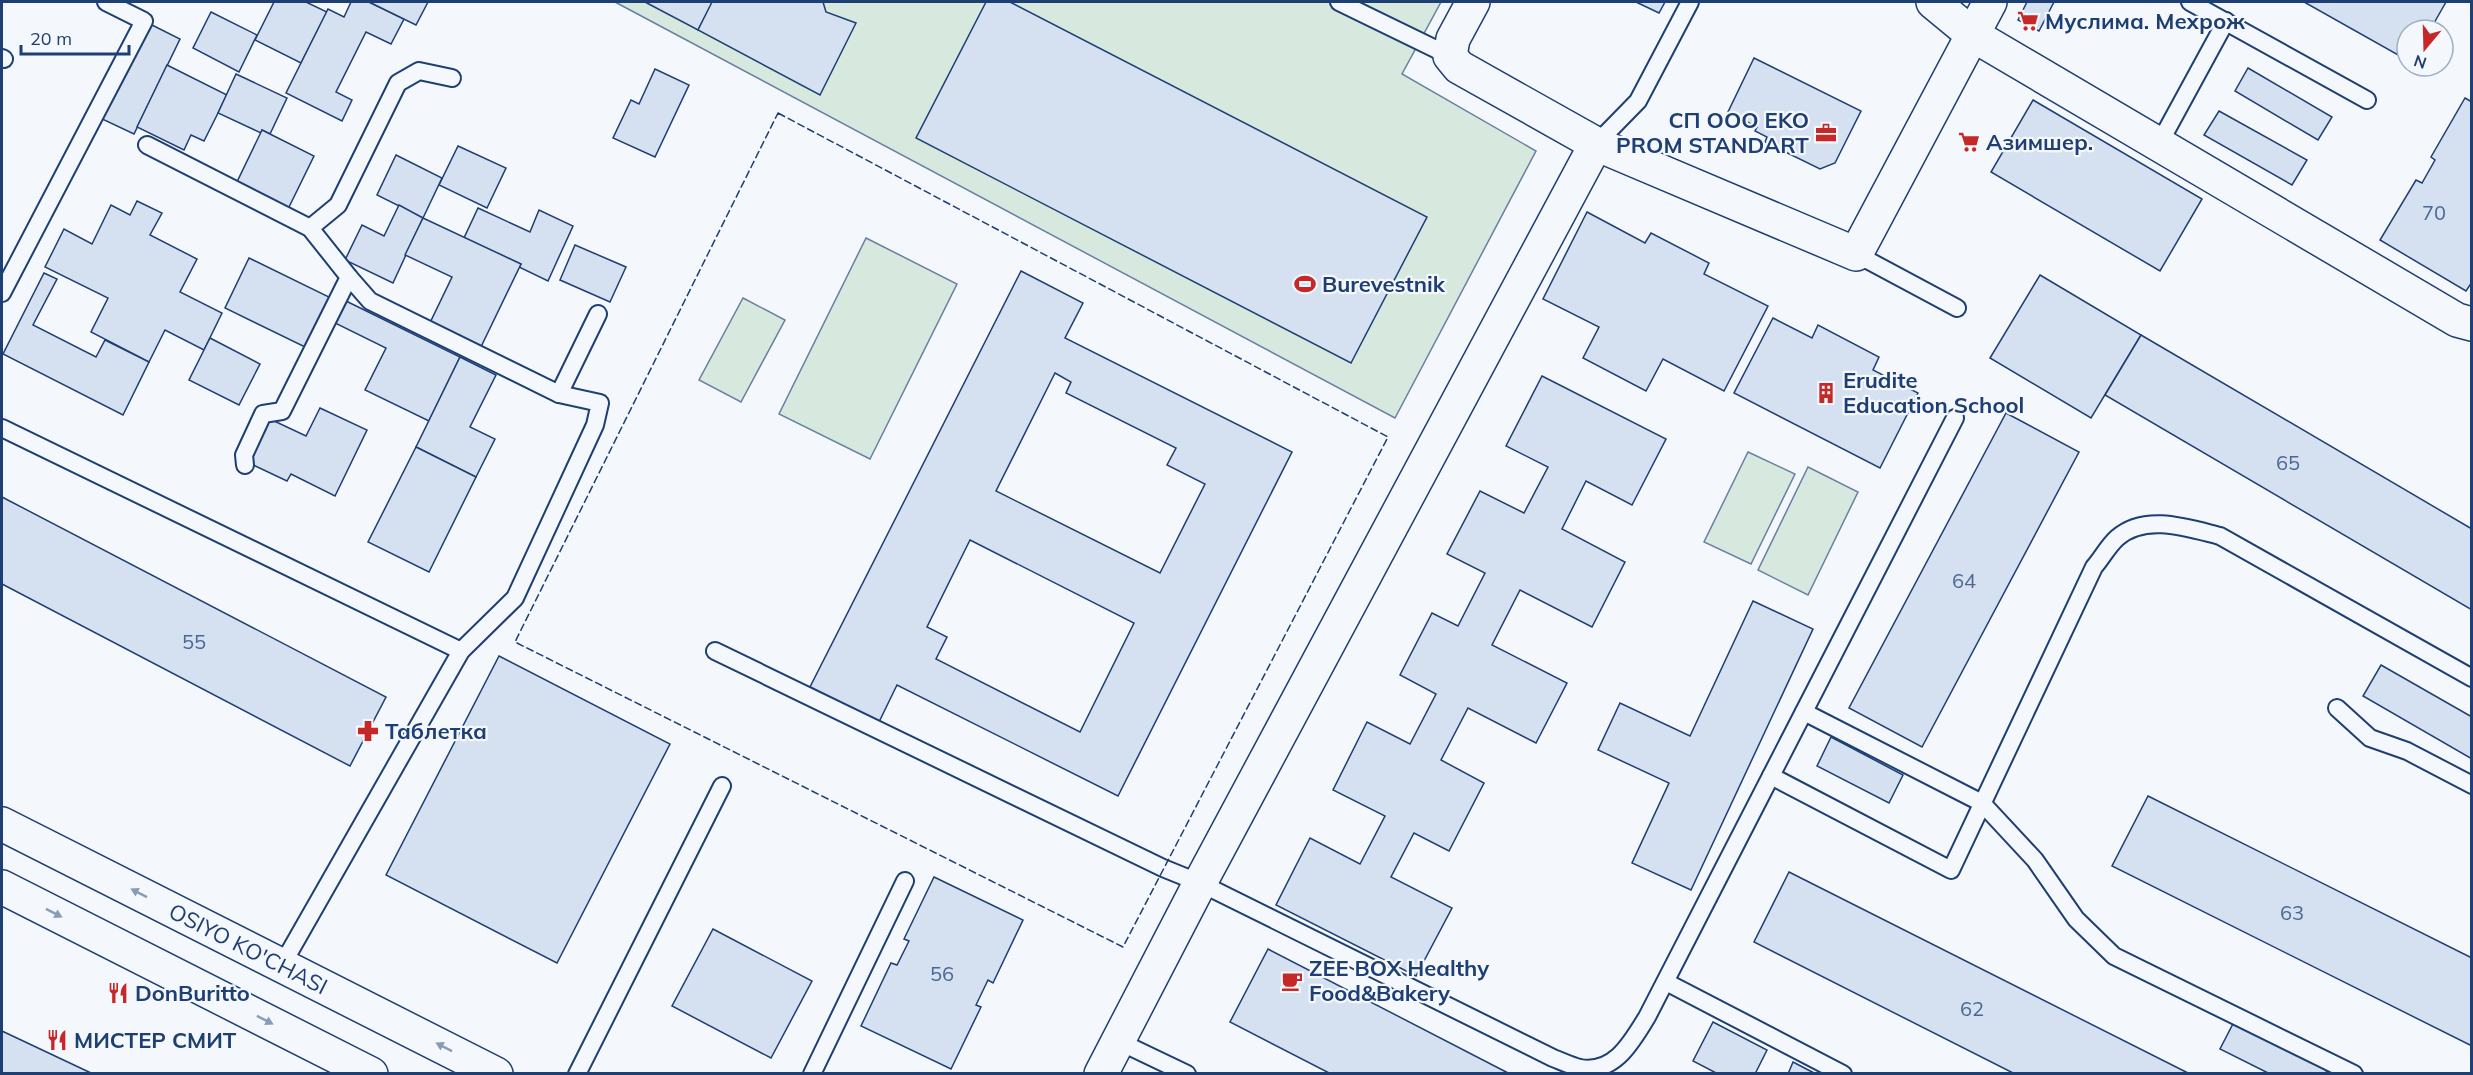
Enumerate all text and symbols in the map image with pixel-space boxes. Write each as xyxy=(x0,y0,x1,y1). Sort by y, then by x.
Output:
place label: Муслима. Мехрож xyxy=(2045,7,2245,35)
supermarket icon: Муслима. Мехрож xyxy=(2016,9,2040,33)
scale bar xyxy=(21,18,129,56)
north arrow xyxy=(2395,18,2455,78)
text: 20 m xyxy=(30,27,72,50)
text: N xyxy=(2411,51,2429,74)
place label: СП ООО EKO PROM STANDART xyxy=(1616,106,1809,159)
office icon: СП ООО EKO PROM STANDART xyxy=(1814,121,1838,145)
place label: Азимшер. xyxy=(1986,128,2093,156)
supermarket icon: Азимшер. xyxy=(1957,130,1981,154)
house number: 70 xyxy=(2422,200,2446,225)
place label: Burevestnik xyxy=(1322,270,1446,298)
sports icon: Burevestnik xyxy=(1293,272,1317,296)
place label: Erudite Education School xyxy=(1843,366,2024,419)
building icon: Erudite Education School xyxy=(1814,381,1838,405)
house number: 65 xyxy=(2276,450,2300,475)
house number: 64 xyxy=(1952,568,1976,593)
house number: 55 xyxy=(182,629,206,654)
place label: Таблетка xyxy=(385,717,487,745)
pharmacy icon: Таблетка xyxy=(356,719,380,743)
one-way arrow xyxy=(130,888,147,898)
street label: OSIYO KO'CHASI xyxy=(164,897,332,1000)
house number: 63 xyxy=(2280,900,2304,925)
one-way arrow xyxy=(45,909,62,918)
place label: ZEE BOX Healthy Food&Bakery xyxy=(1309,954,1489,1007)
house number: 56 xyxy=(930,961,954,986)
cafe icon: ZEE BOX Healthy Food&Bakery xyxy=(1280,969,1304,993)
place label: DonBuritto xyxy=(135,979,250,1007)
restaurant icon: DonBuritto xyxy=(106,981,130,1005)
house number: 62 xyxy=(1960,996,1984,1021)
one-way arrow xyxy=(257,1015,274,1025)
place label: МИСТЕР СМИТ xyxy=(74,1026,237,1054)
restaurant icon: МИСТЕР СМИТ xyxy=(45,1028,69,1052)
one-way arrow xyxy=(435,1042,452,1052)

